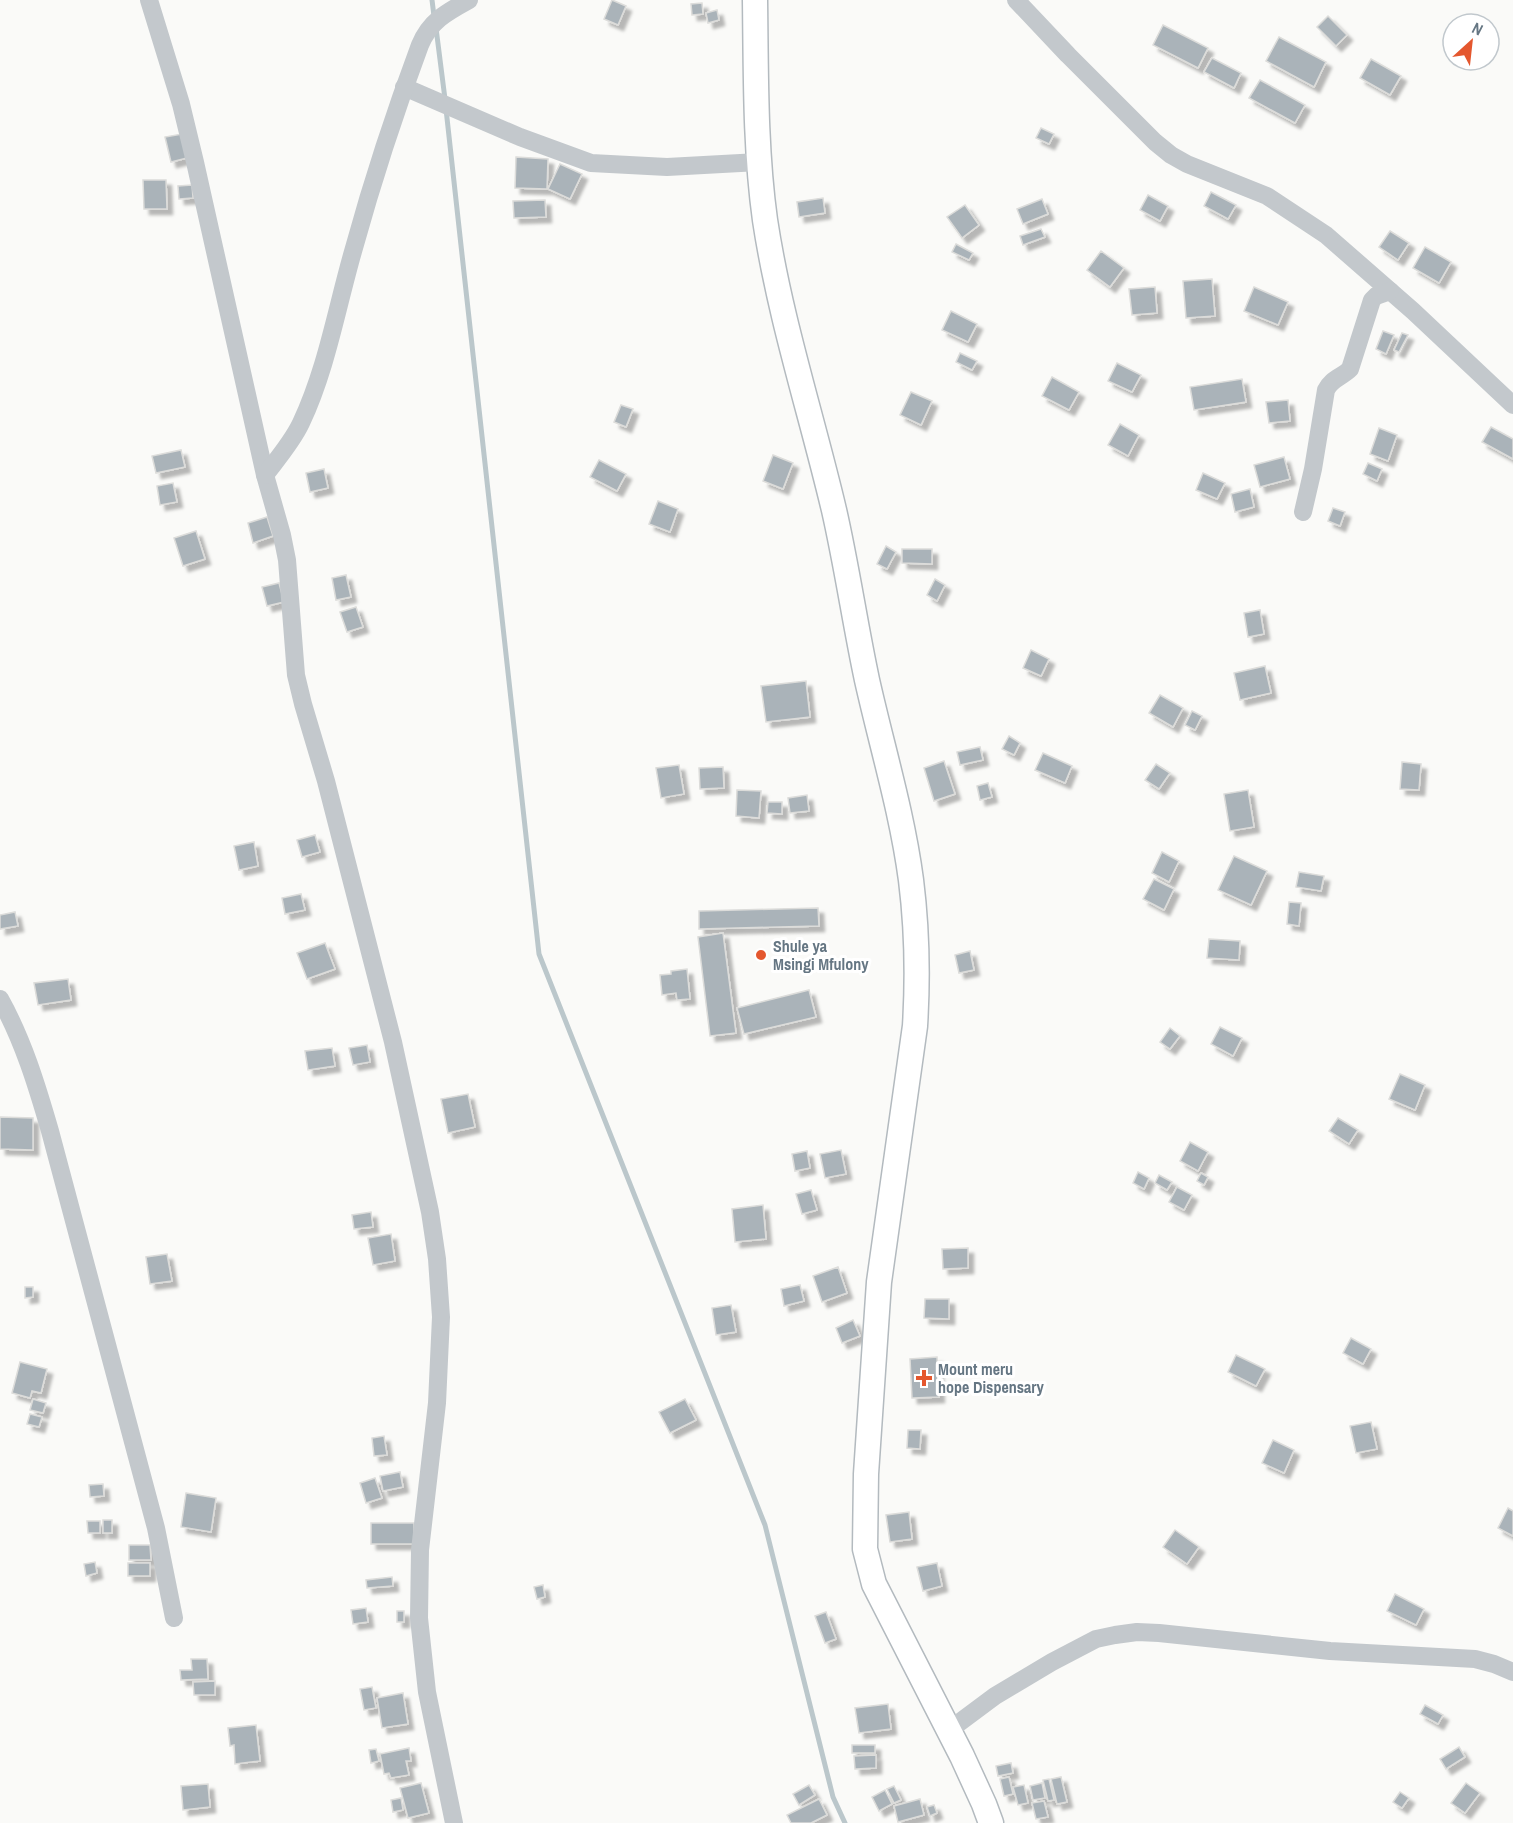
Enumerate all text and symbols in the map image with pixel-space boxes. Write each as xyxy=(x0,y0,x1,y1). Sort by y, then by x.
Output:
north arrow xyxy=(1441,12,1501,72)
text: N xyxy=(1469,17,1487,41)
place label: Shule ya Msingi Mfulony xyxy=(773,935,869,975)
marker: Shule ya Msingi Mfulony xyxy=(754,948,768,962)
place label: Mount meru hope Dispensary xyxy=(938,1358,1044,1398)
marker: Mount meru hope Dispensary xyxy=(915,1369,933,1387)

